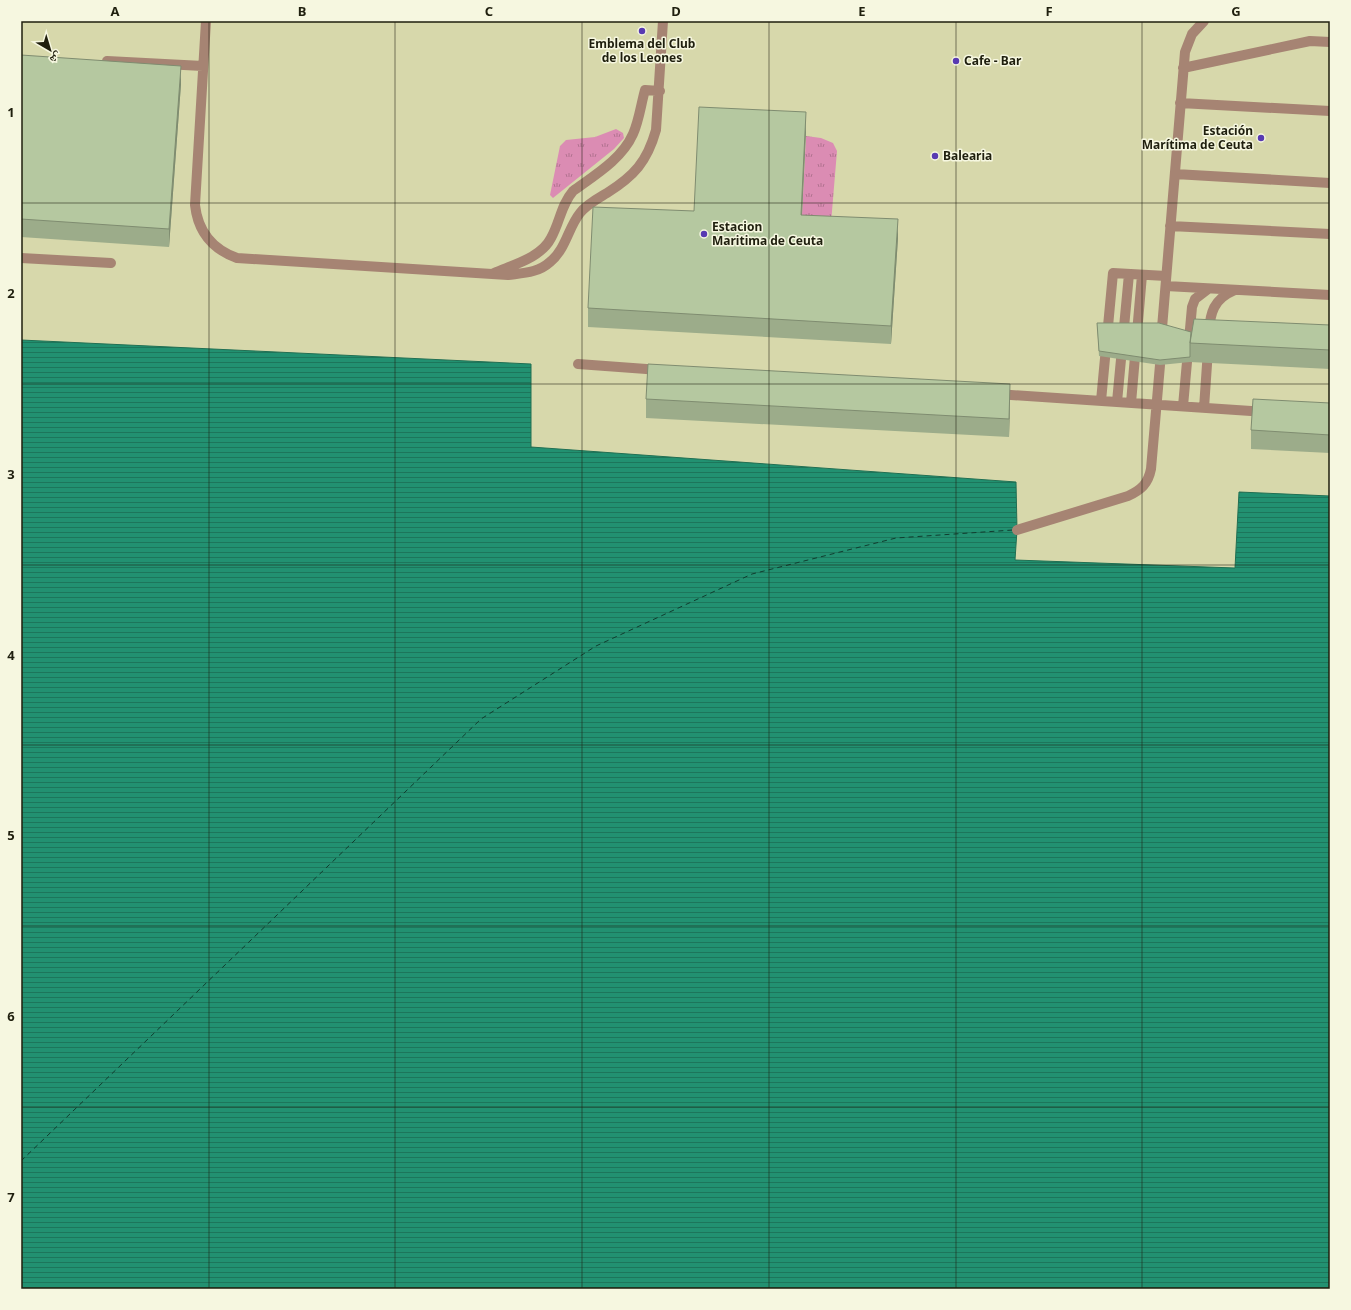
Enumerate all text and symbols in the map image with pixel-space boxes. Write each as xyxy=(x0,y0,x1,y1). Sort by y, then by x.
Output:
text: A xyxy=(111,2,120,20)
text: B xyxy=(298,2,306,20)
text: C xyxy=(485,2,493,20)
text: D xyxy=(671,2,681,20)
text: E xyxy=(858,2,866,20)
text: F xyxy=(1045,2,1053,20)
text: G xyxy=(1231,2,1241,20)
marker: Emblema del Club de los Leones xyxy=(637,26,647,36)
north arrow xyxy=(30,30,70,70)
place label: Emblema del Club de los Leones xyxy=(589,35,696,66)
text: ش xyxy=(46,48,66,68)
place label: Cafe - Bar xyxy=(964,52,1022,69)
marker: Cafe - Bar xyxy=(951,56,961,66)
text: 1 xyxy=(7,103,15,121)
place label: Estación Marítima de Ceuta xyxy=(1142,122,1253,153)
marker: Estación Marítima de Ceuta xyxy=(1256,133,1266,143)
place label: Balearia xyxy=(943,147,992,164)
marker: Balearia xyxy=(930,151,940,161)
place label: Estacion Maritima de Ceuta xyxy=(712,218,823,249)
marker: Estacion Maritima de Ceuta xyxy=(699,229,709,239)
text: 2 xyxy=(7,284,15,302)
text: 3 xyxy=(7,465,15,483)
text: 4 xyxy=(7,646,15,664)
text: 5 xyxy=(7,826,15,844)
text: 6 xyxy=(7,1007,15,1025)
text: 7 xyxy=(7,1188,15,1206)

